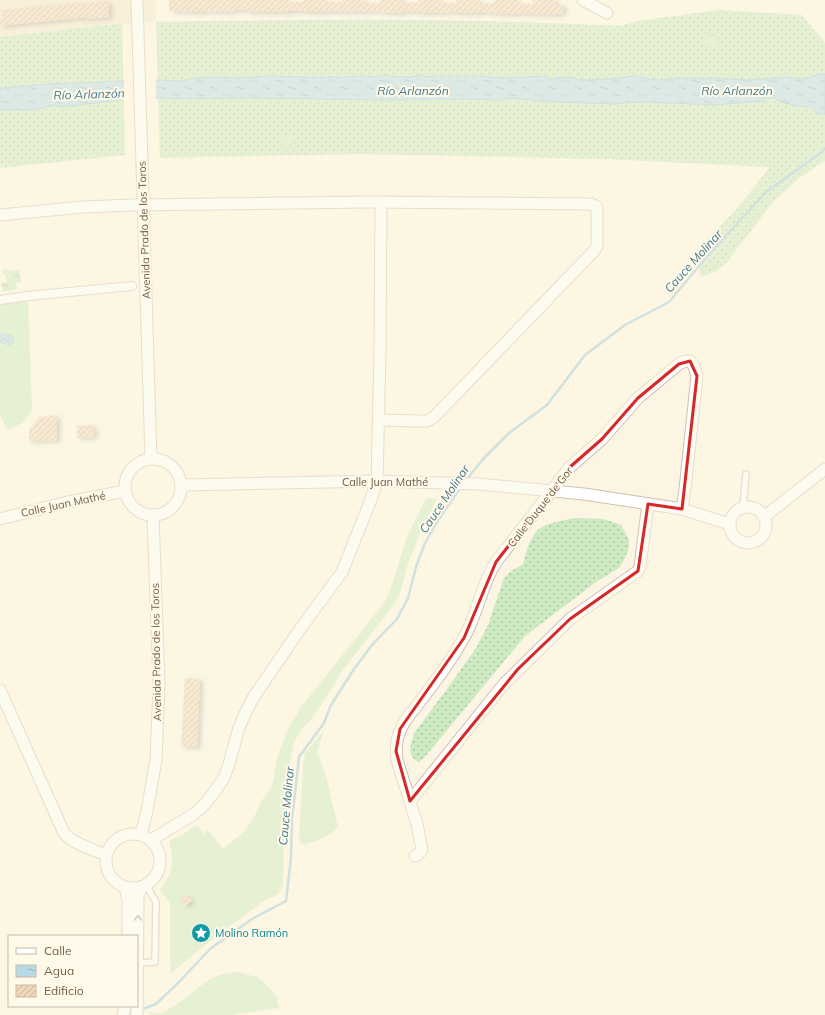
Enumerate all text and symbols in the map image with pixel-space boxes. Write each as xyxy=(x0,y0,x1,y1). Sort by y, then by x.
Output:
water label: Río Arlanzón xyxy=(377,83,449,98)
water label: Río Arlanzón xyxy=(701,83,773,98)
water label: Río Arlanzón xyxy=(53,85,125,103)
street label: Avenida Prado de los Toros xyxy=(135,161,153,299)
water label: Cauce Molinar xyxy=(661,226,725,295)
water label: Cauce Molinar xyxy=(416,462,473,536)
street label: Calle Duque de Gor xyxy=(504,464,576,550)
street label: Calle Juan Mathé xyxy=(342,475,428,489)
street label: Calle Juan Mathé xyxy=(19,488,107,520)
street label: Avenida Prado de los Toros xyxy=(148,583,164,721)
water label: Cauce Molinar xyxy=(275,765,297,846)
one-way arrow xyxy=(134,915,142,921)
place icon: Molino Ramón xyxy=(190,922,212,944)
place label: Molino Ramón xyxy=(215,926,288,940)
legend xyxy=(8,935,138,1007)
text: Calle xyxy=(44,943,71,958)
text: Agua xyxy=(44,963,74,978)
text: Edificio xyxy=(44,983,84,998)

